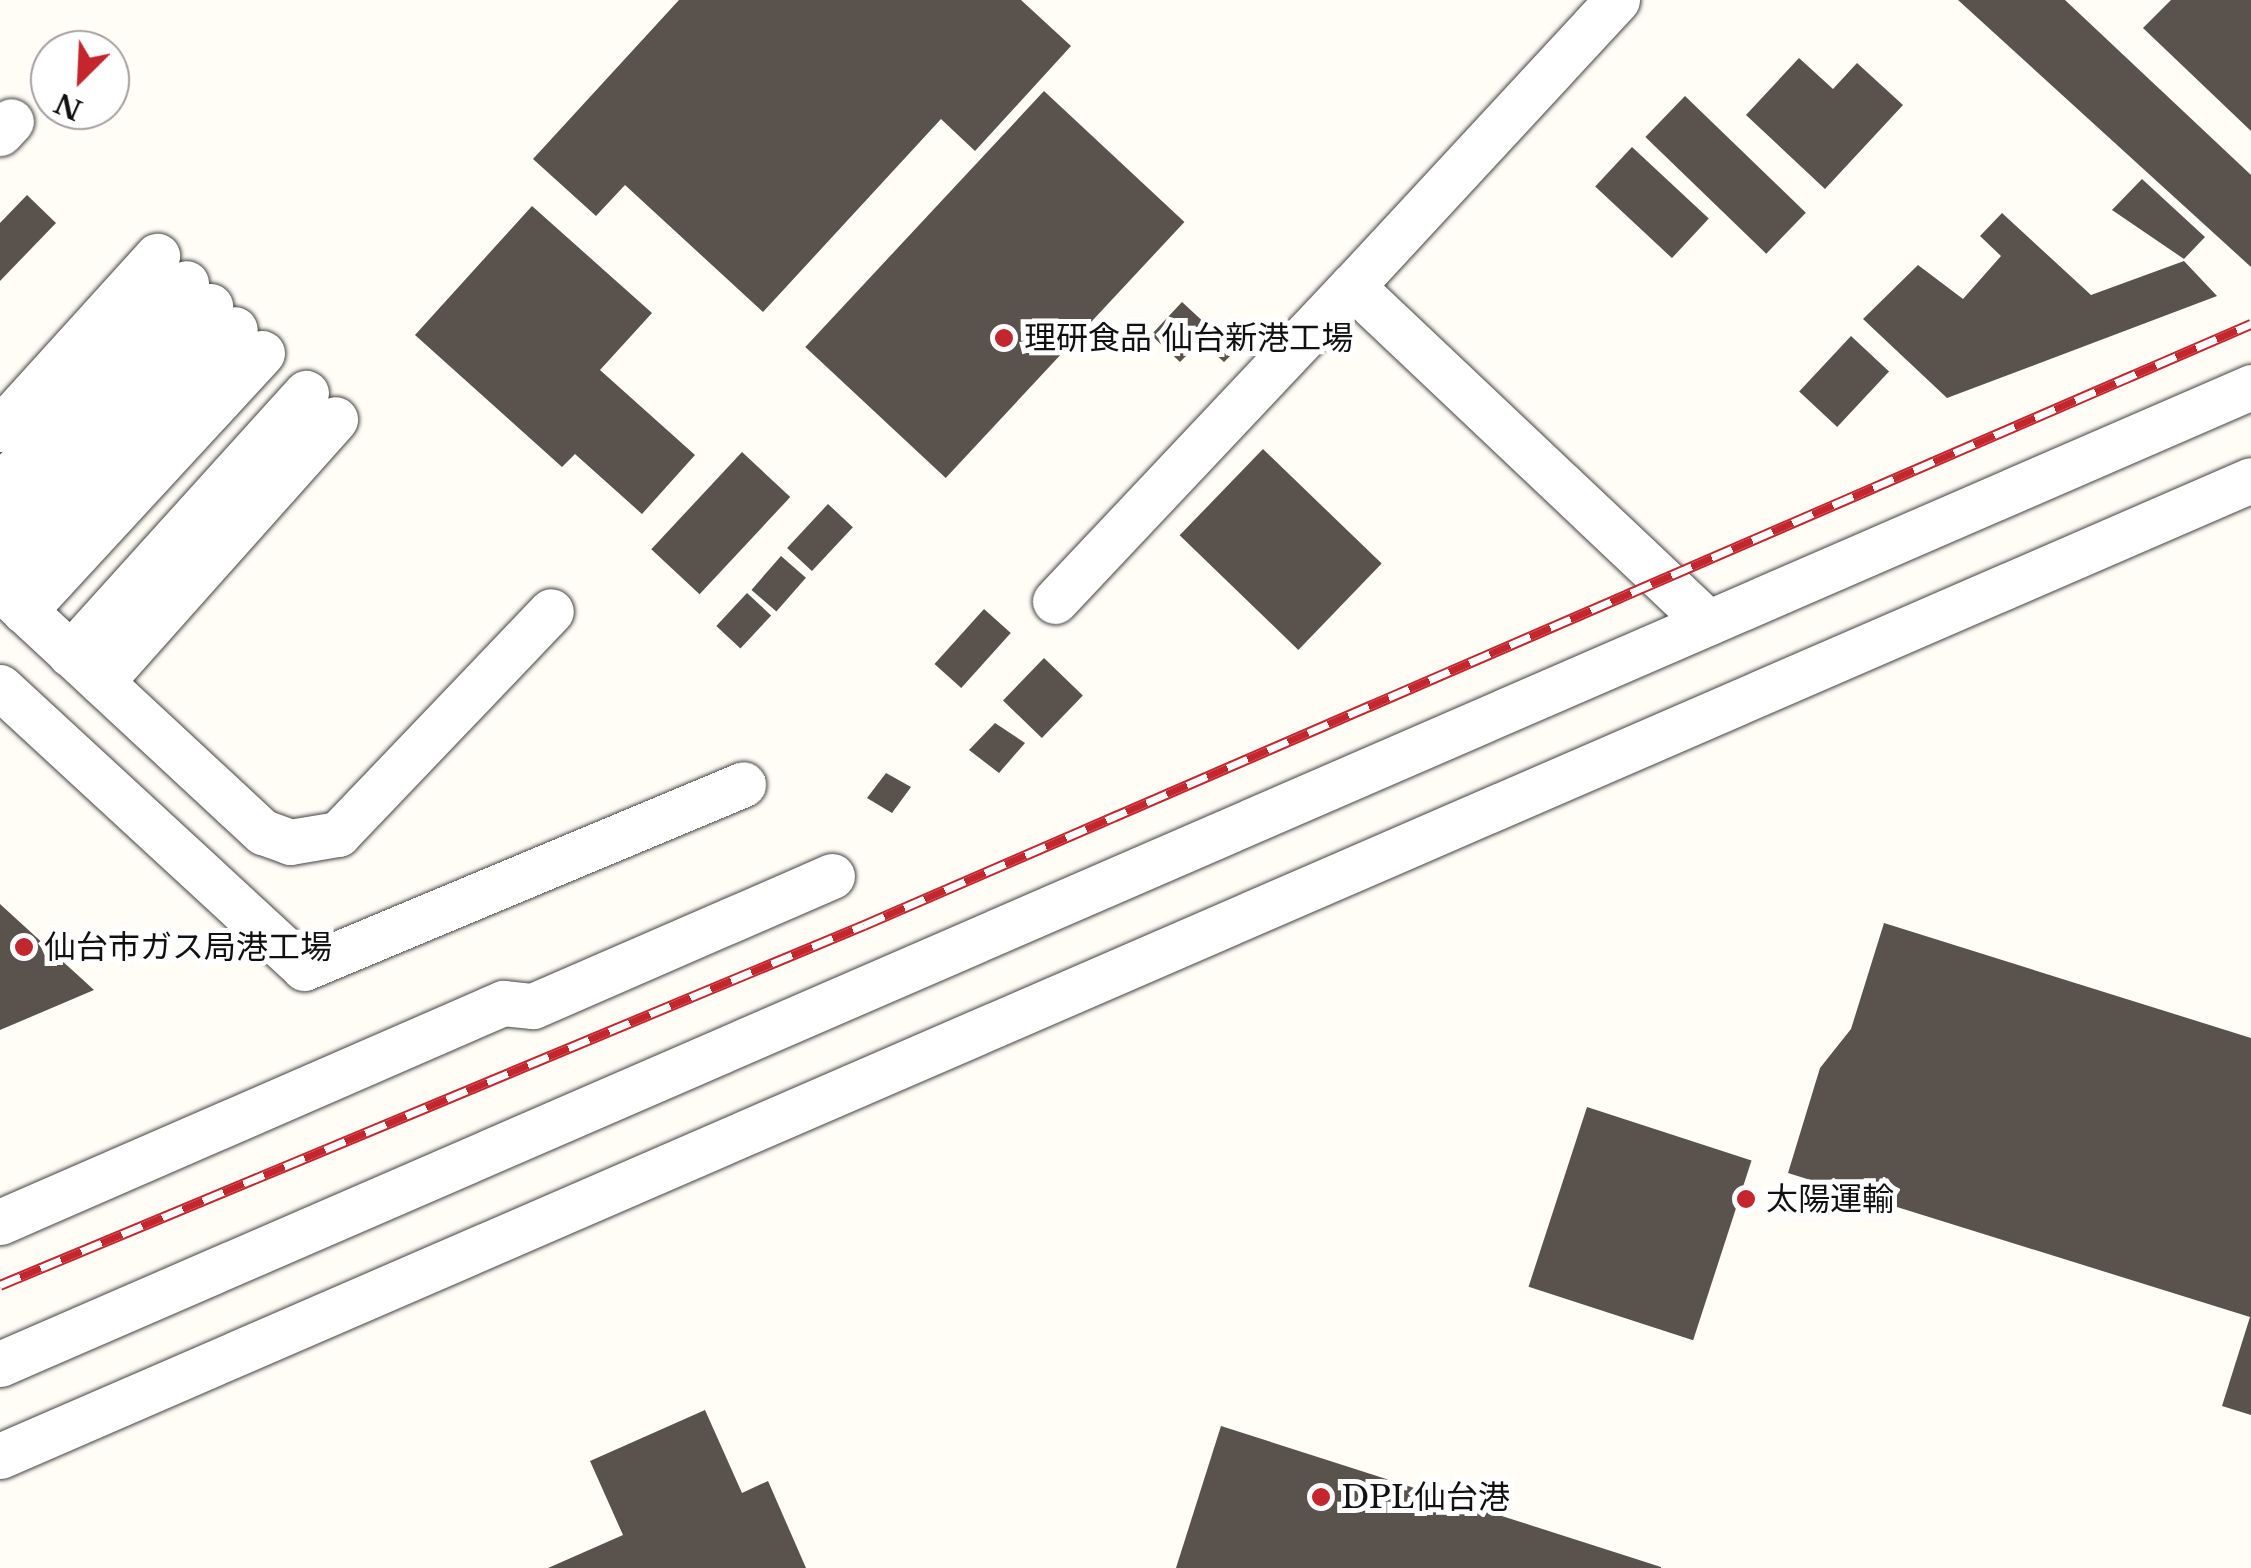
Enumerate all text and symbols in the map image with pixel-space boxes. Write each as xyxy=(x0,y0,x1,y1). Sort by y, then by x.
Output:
north arrow xyxy=(30,30,130,130)
text: N xyxy=(49,85,88,127)
place label: 理研食品 仙台新港工場 xyxy=(1024,319,1353,357)
marker: 理研食品 仙台新港工場 xyxy=(993,327,1015,349)
place label: 仙台市ガス局港工場 xyxy=(44,928,332,966)
marker: 仙台市ガス局港工場 xyxy=(13,936,35,958)
place label: 太陽運輸 xyxy=(1766,1180,1894,1218)
marker: 太陽運輸 xyxy=(1735,1188,1757,1210)
place label: DPL仙台港 xyxy=(1341,1478,1510,1516)
marker: DPL仙台港 xyxy=(1310,1486,1332,1508)

